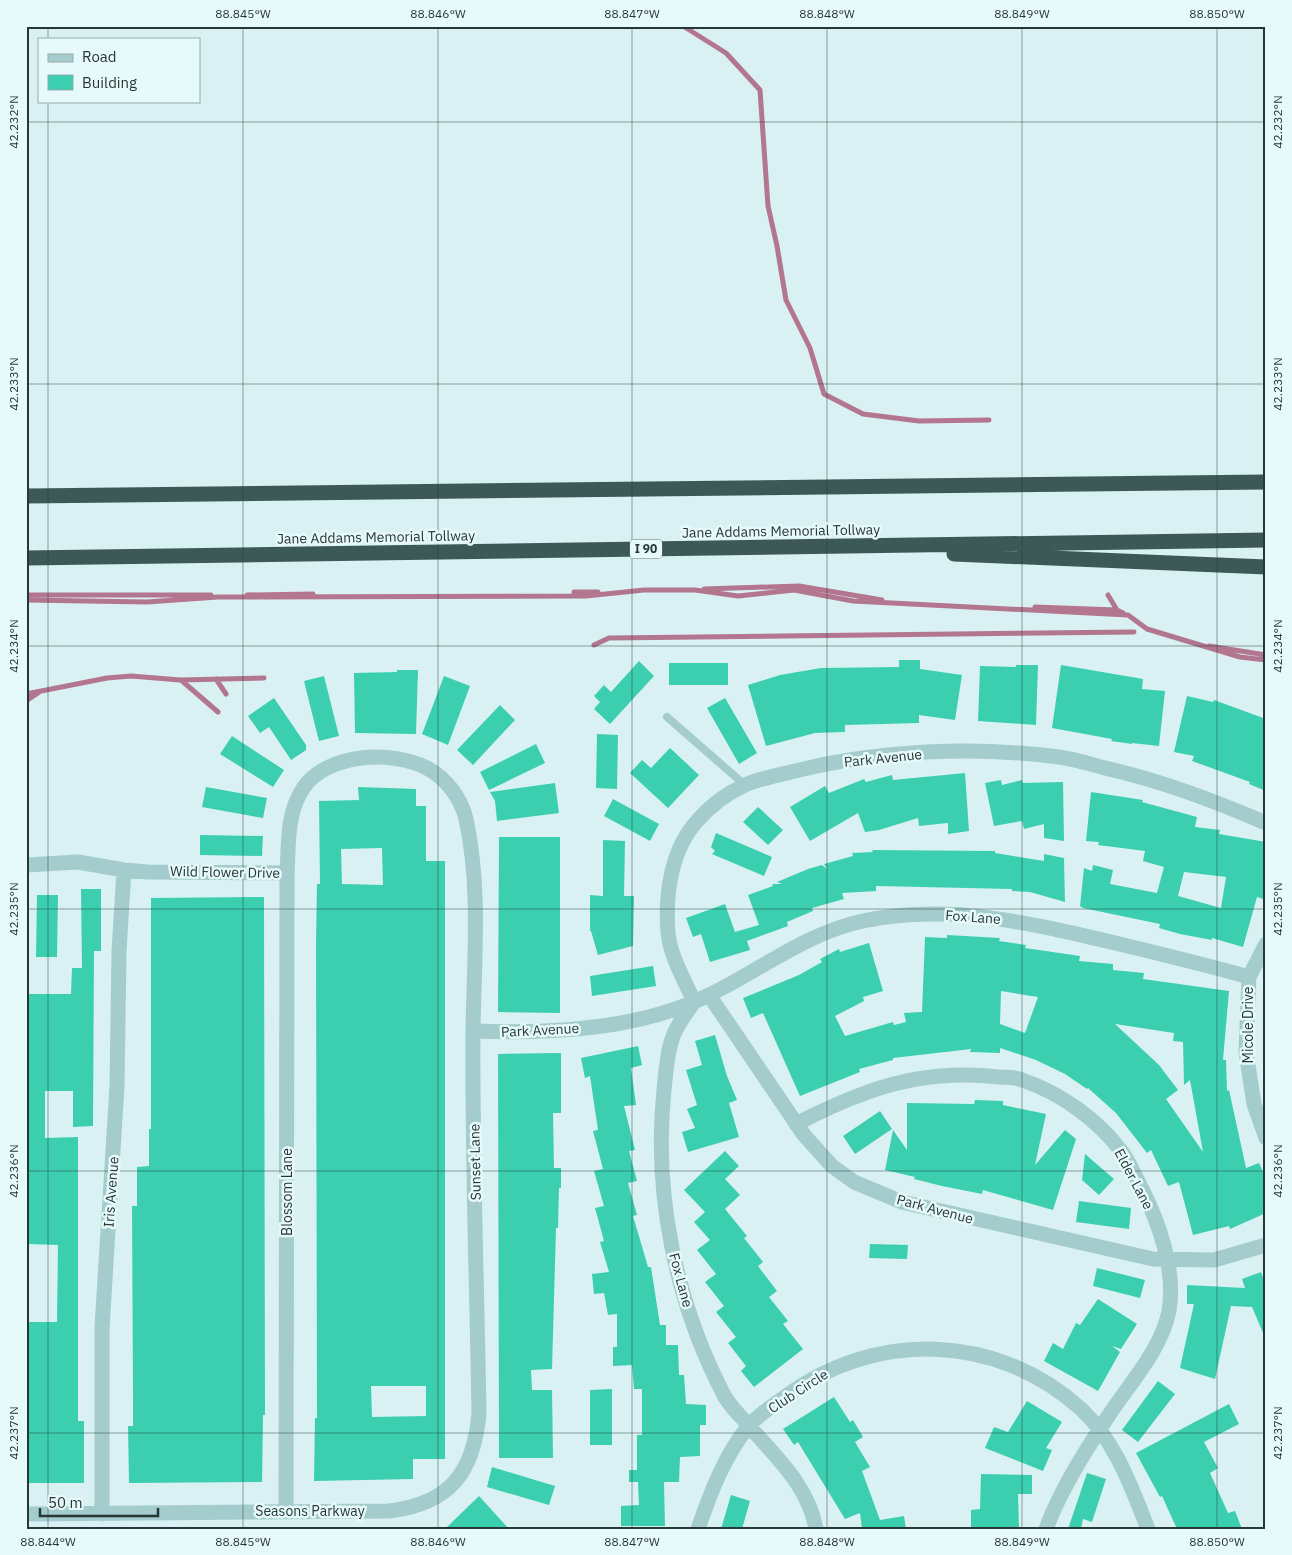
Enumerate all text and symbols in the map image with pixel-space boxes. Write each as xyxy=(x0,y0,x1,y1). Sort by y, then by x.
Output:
text: 88.845°W xyxy=(215,6,271,21)
text: 88.846°W xyxy=(410,6,466,21)
text: 88.847°W xyxy=(604,6,660,21)
text: 88.848°W xyxy=(799,6,855,21)
text: 88.849°W xyxy=(994,6,1050,21)
text: 88.850°W xyxy=(1189,6,1245,21)
legend xyxy=(38,38,200,102)
text: Road xyxy=(82,47,117,66)
text: Building xyxy=(82,73,137,92)
text: 42.232°N xyxy=(6,95,21,149)
text: 42.232°N xyxy=(1270,95,1285,149)
text: 42.233°N xyxy=(6,357,21,411)
text: 42.233°N xyxy=(1270,357,1285,411)
street label: Jane Addams Memorial Tollway xyxy=(682,520,880,542)
street label: Jane Addams Memorial Tollway xyxy=(277,526,475,548)
road number: I 90 xyxy=(630,540,662,558)
text: 42.234°N xyxy=(6,619,21,673)
text: 42.234°N xyxy=(1270,619,1285,673)
street label: Park Avenue xyxy=(843,745,923,771)
street label: Wild Flower Drive xyxy=(170,862,280,882)
text: 42.235°N xyxy=(6,882,21,936)
text: 42.235°N xyxy=(1270,882,1285,936)
street label: Fox Lane xyxy=(945,906,1002,928)
street label: Micole Drive xyxy=(1239,986,1257,1063)
street label: Park Avenue xyxy=(500,1019,580,1041)
street label: Sunset Lane xyxy=(465,1123,485,1201)
text: 42.236°N xyxy=(6,1144,21,1198)
text: 42.236°N xyxy=(1270,1144,1285,1198)
street label: Elder Lane xyxy=(1110,1145,1158,1213)
street label: Blossom Lane xyxy=(278,1148,296,1236)
street label: Iris Avenue xyxy=(100,1156,122,1228)
street label: Park Avenue xyxy=(895,1190,975,1228)
street label: Fox Lane xyxy=(665,1251,697,1310)
street label: Club Circle xyxy=(765,1365,832,1417)
text: 42.237°N xyxy=(6,1406,21,1460)
text: 42.237°N xyxy=(1270,1406,1285,1460)
scale bar xyxy=(40,1485,158,1517)
text: 50 m xyxy=(48,1493,83,1512)
street label: Seasons Parkway xyxy=(255,1502,365,1520)
text: 88.844°W xyxy=(20,1534,76,1549)
text: 88.845°W xyxy=(215,1534,271,1549)
text: 88.846°W xyxy=(410,1534,466,1549)
text: 88.847°W xyxy=(604,1534,660,1549)
text: 88.848°W xyxy=(799,1534,855,1549)
text: 88.849°W xyxy=(994,1534,1050,1549)
text: 88.850°W xyxy=(1189,1534,1245,1549)

